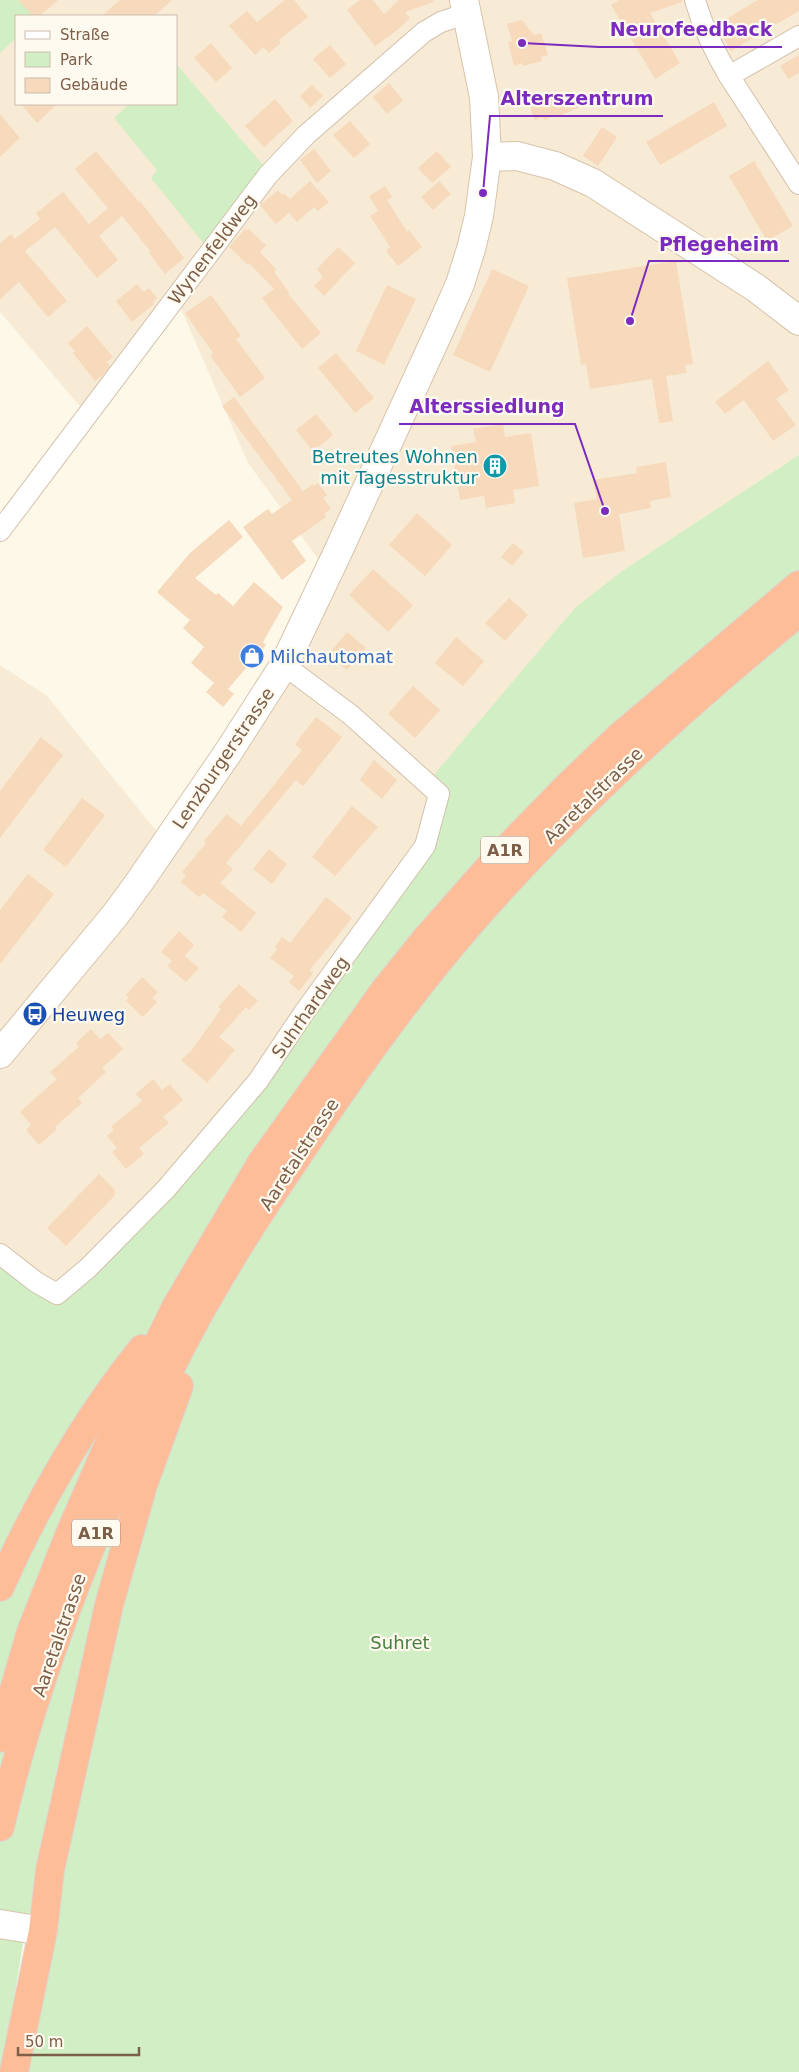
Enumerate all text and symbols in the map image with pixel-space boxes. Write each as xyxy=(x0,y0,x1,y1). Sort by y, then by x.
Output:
callout: Neurofeedback xyxy=(599,13,782,47)
legend xyxy=(15,15,178,105)
text: Neurofeedback xyxy=(610,18,773,40)
text: Straße xyxy=(60,26,109,44)
text: Park xyxy=(60,51,93,69)
text: Gebäude xyxy=(60,76,128,94)
callout: Alterszentrum xyxy=(490,82,663,116)
text: Alterszentrum xyxy=(500,87,654,109)
street label: Wynenfeldweg xyxy=(164,190,260,308)
callout: Pflegeheim xyxy=(649,227,789,261)
text: Pflegeheim xyxy=(659,233,779,255)
callout: Alterssiedlung xyxy=(399,390,575,424)
text: Alterssiedlung xyxy=(409,395,565,417)
place label: Betreutes Wohnen mit Tagesstruktur xyxy=(312,446,479,488)
building icon: Betreutes Wohnen mit Tagesstruktur xyxy=(482,453,508,479)
shop icon: Milchautomat xyxy=(239,643,265,669)
place label: Milchautomat xyxy=(270,646,393,667)
street label: Lenzburgerstrasse xyxy=(168,683,278,833)
street label: Aaretalstrasse xyxy=(539,743,647,847)
road number: A1R xyxy=(481,836,529,864)
street label: Suhrhardweg xyxy=(267,952,353,1062)
bus stop icon: Heuweg xyxy=(22,1001,48,1027)
place label: Heuweg xyxy=(52,1004,125,1025)
street label: Aaretalstrasse xyxy=(255,1094,343,1214)
road number: A1R xyxy=(72,1520,120,1546)
street label: Aaretalstrasse xyxy=(28,1570,90,1700)
park label: Suhret xyxy=(370,1632,430,1653)
scale bar xyxy=(18,2024,139,2056)
text: 50 m xyxy=(25,2033,63,2051)

